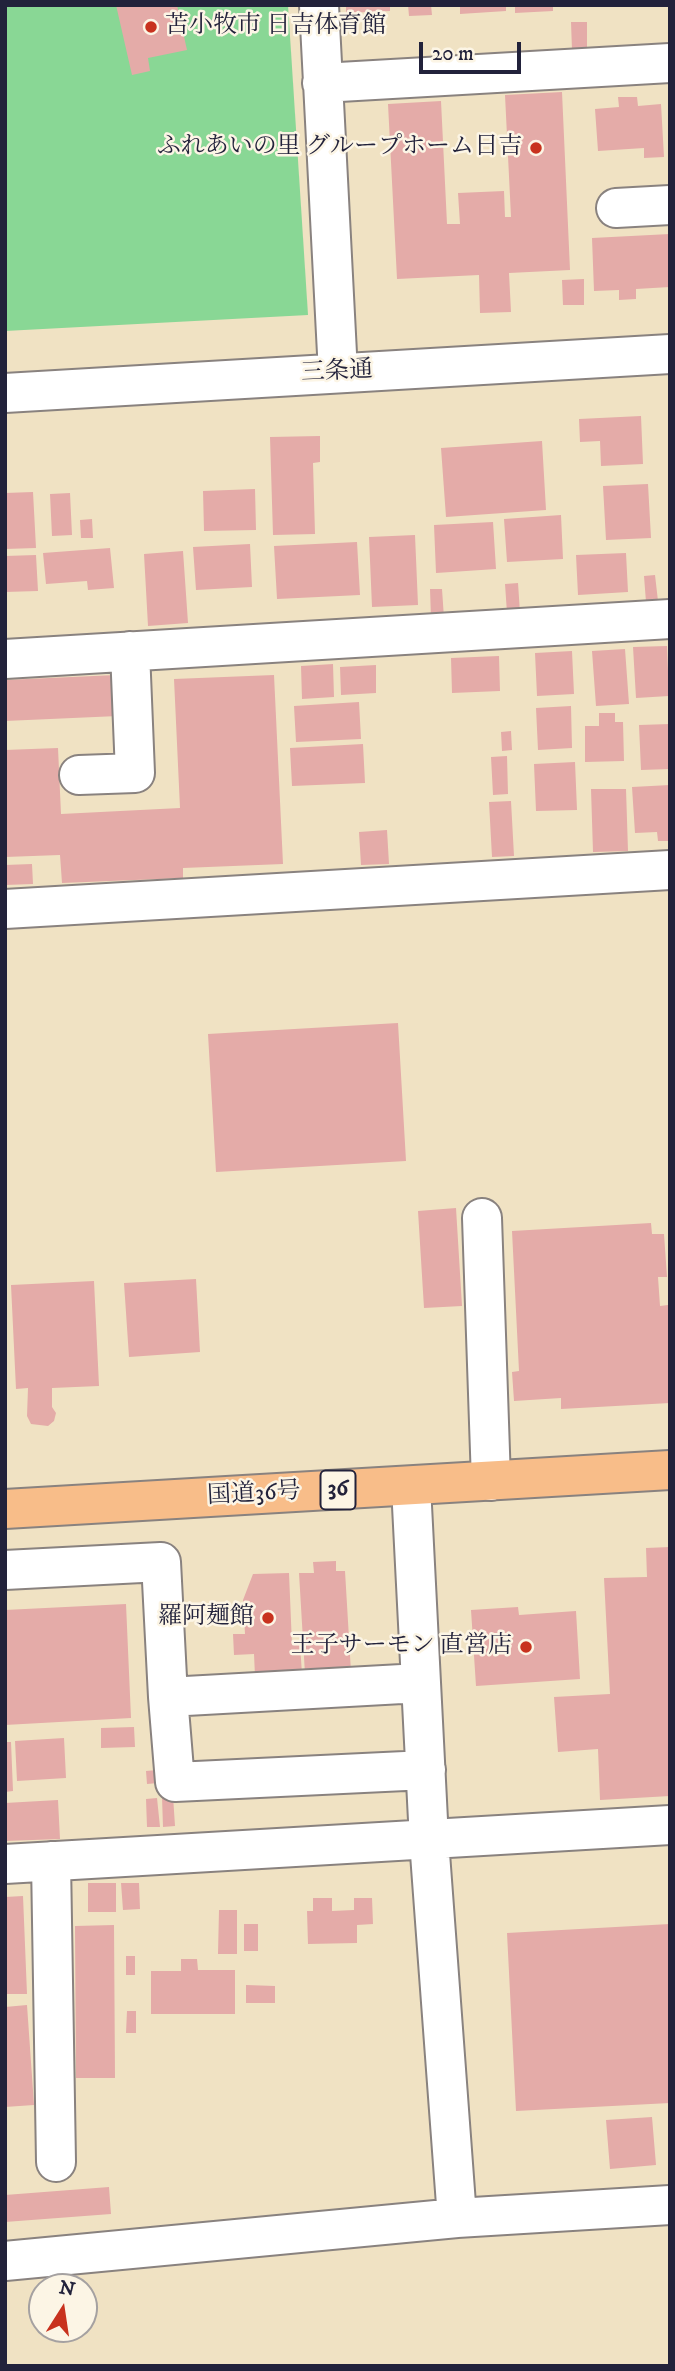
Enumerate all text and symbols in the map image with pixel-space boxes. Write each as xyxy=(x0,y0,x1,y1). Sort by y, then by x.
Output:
place label: 苫小牧市 日吉体育館 xyxy=(165,13,386,41)
marker: 苫小牧市 日吉体育館 xyxy=(143,19,159,35)
scale bar xyxy=(423,28,524,72)
text: 20 m xyxy=(432,41,474,67)
place label: ふれあいの里 グループホーム日吉 xyxy=(157,134,522,162)
marker: ふれあいの里 グループホーム日吉 xyxy=(528,140,544,156)
street label: 三条通 xyxy=(300,357,374,389)
road number: 36 xyxy=(320,1470,356,1510)
street label: 国道36号 xyxy=(207,1478,301,1512)
place label: 羅阿麺館 xyxy=(158,1604,254,1632)
marker: 羅阿麺館 xyxy=(260,1610,276,1626)
place label: 王子サーモン 直営店 xyxy=(291,1633,512,1661)
marker: 王子サーモン 直営店 xyxy=(518,1639,534,1655)
north arrow xyxy=(28,2273,98,2343)
text: N xyxy=(57,2276,77,2302)

